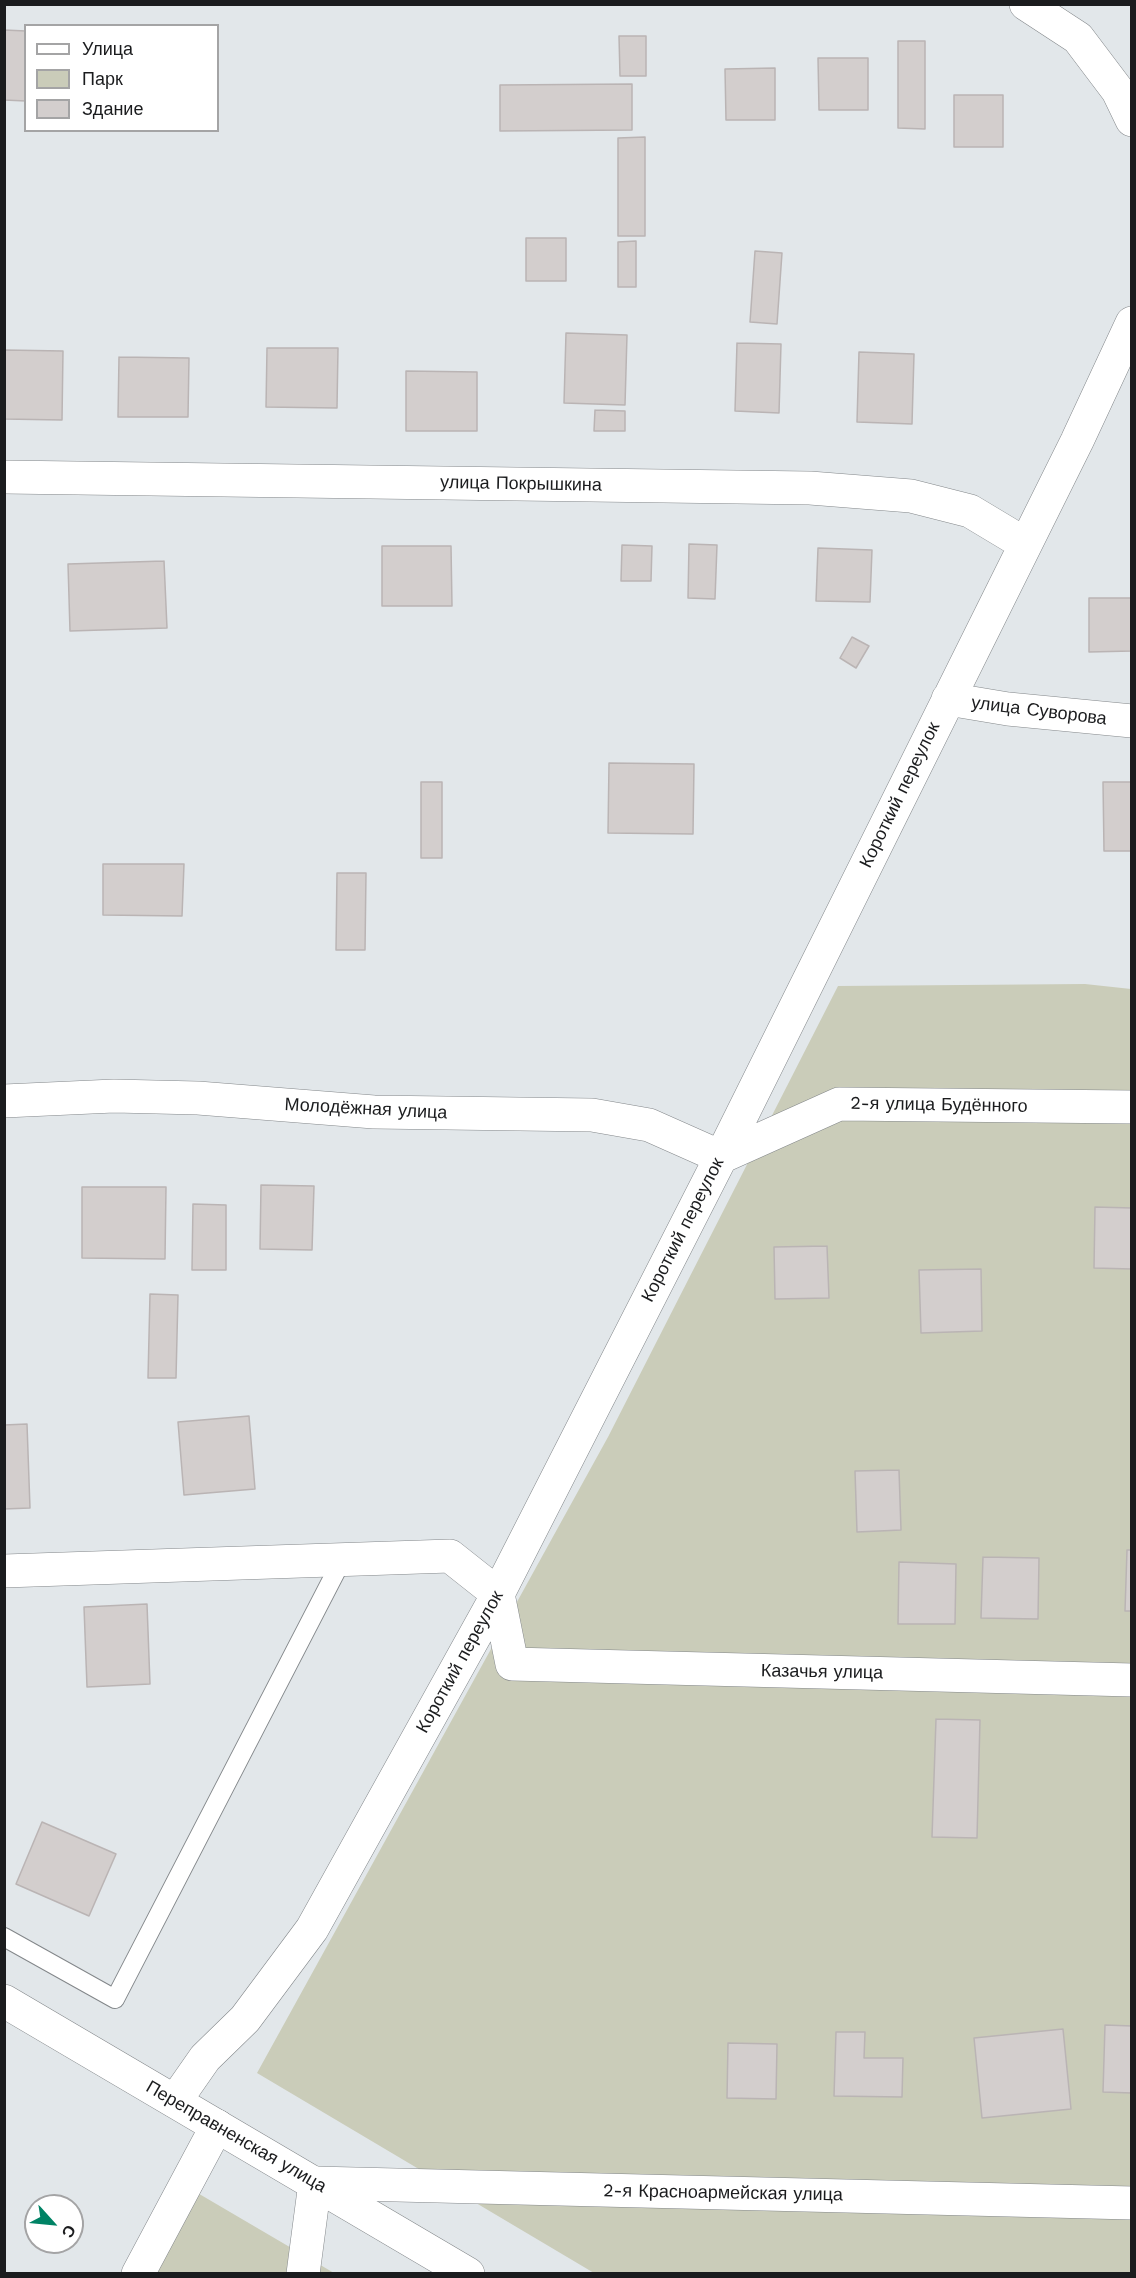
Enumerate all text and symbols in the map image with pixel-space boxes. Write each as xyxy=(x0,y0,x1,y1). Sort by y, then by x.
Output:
legend xyxy=(24,24,219,132)
text: Улица xyxy=(82,38,133,59)
text: Парк xyxy=(82,68,123,89)
text: Здание xyxy=(82,98,143,119)
street label: улица Покрышкина xyxy=(440,472,602,496)
street label: улица Суворова xyxy=(970,692,1108,730)
street label: Короткий переулок xyxy=(855,719,945,871)
street label: 2-я улица Будённого xyxy=(850,1093,1028,1117)
street label: Молодёжная улица xyxy=(284,1094,448,1124)
street label: Короткий переулок xyxy=(637,1154,729,1306)
street label: Короткий переулок xyxy=(412,1587,508,1737)
street label: Казачья улица xyxy=(761,1660,883,1684)
street label: Переправненская улица xyxy=(142,2076,330,2198)
street label: 2-я Красноармейская улица xyxy=(603,2180,843,2206)
north arrow xyxy=(24,2194,84,2254)
text: С xyxy=(58,2222,80,2241)

